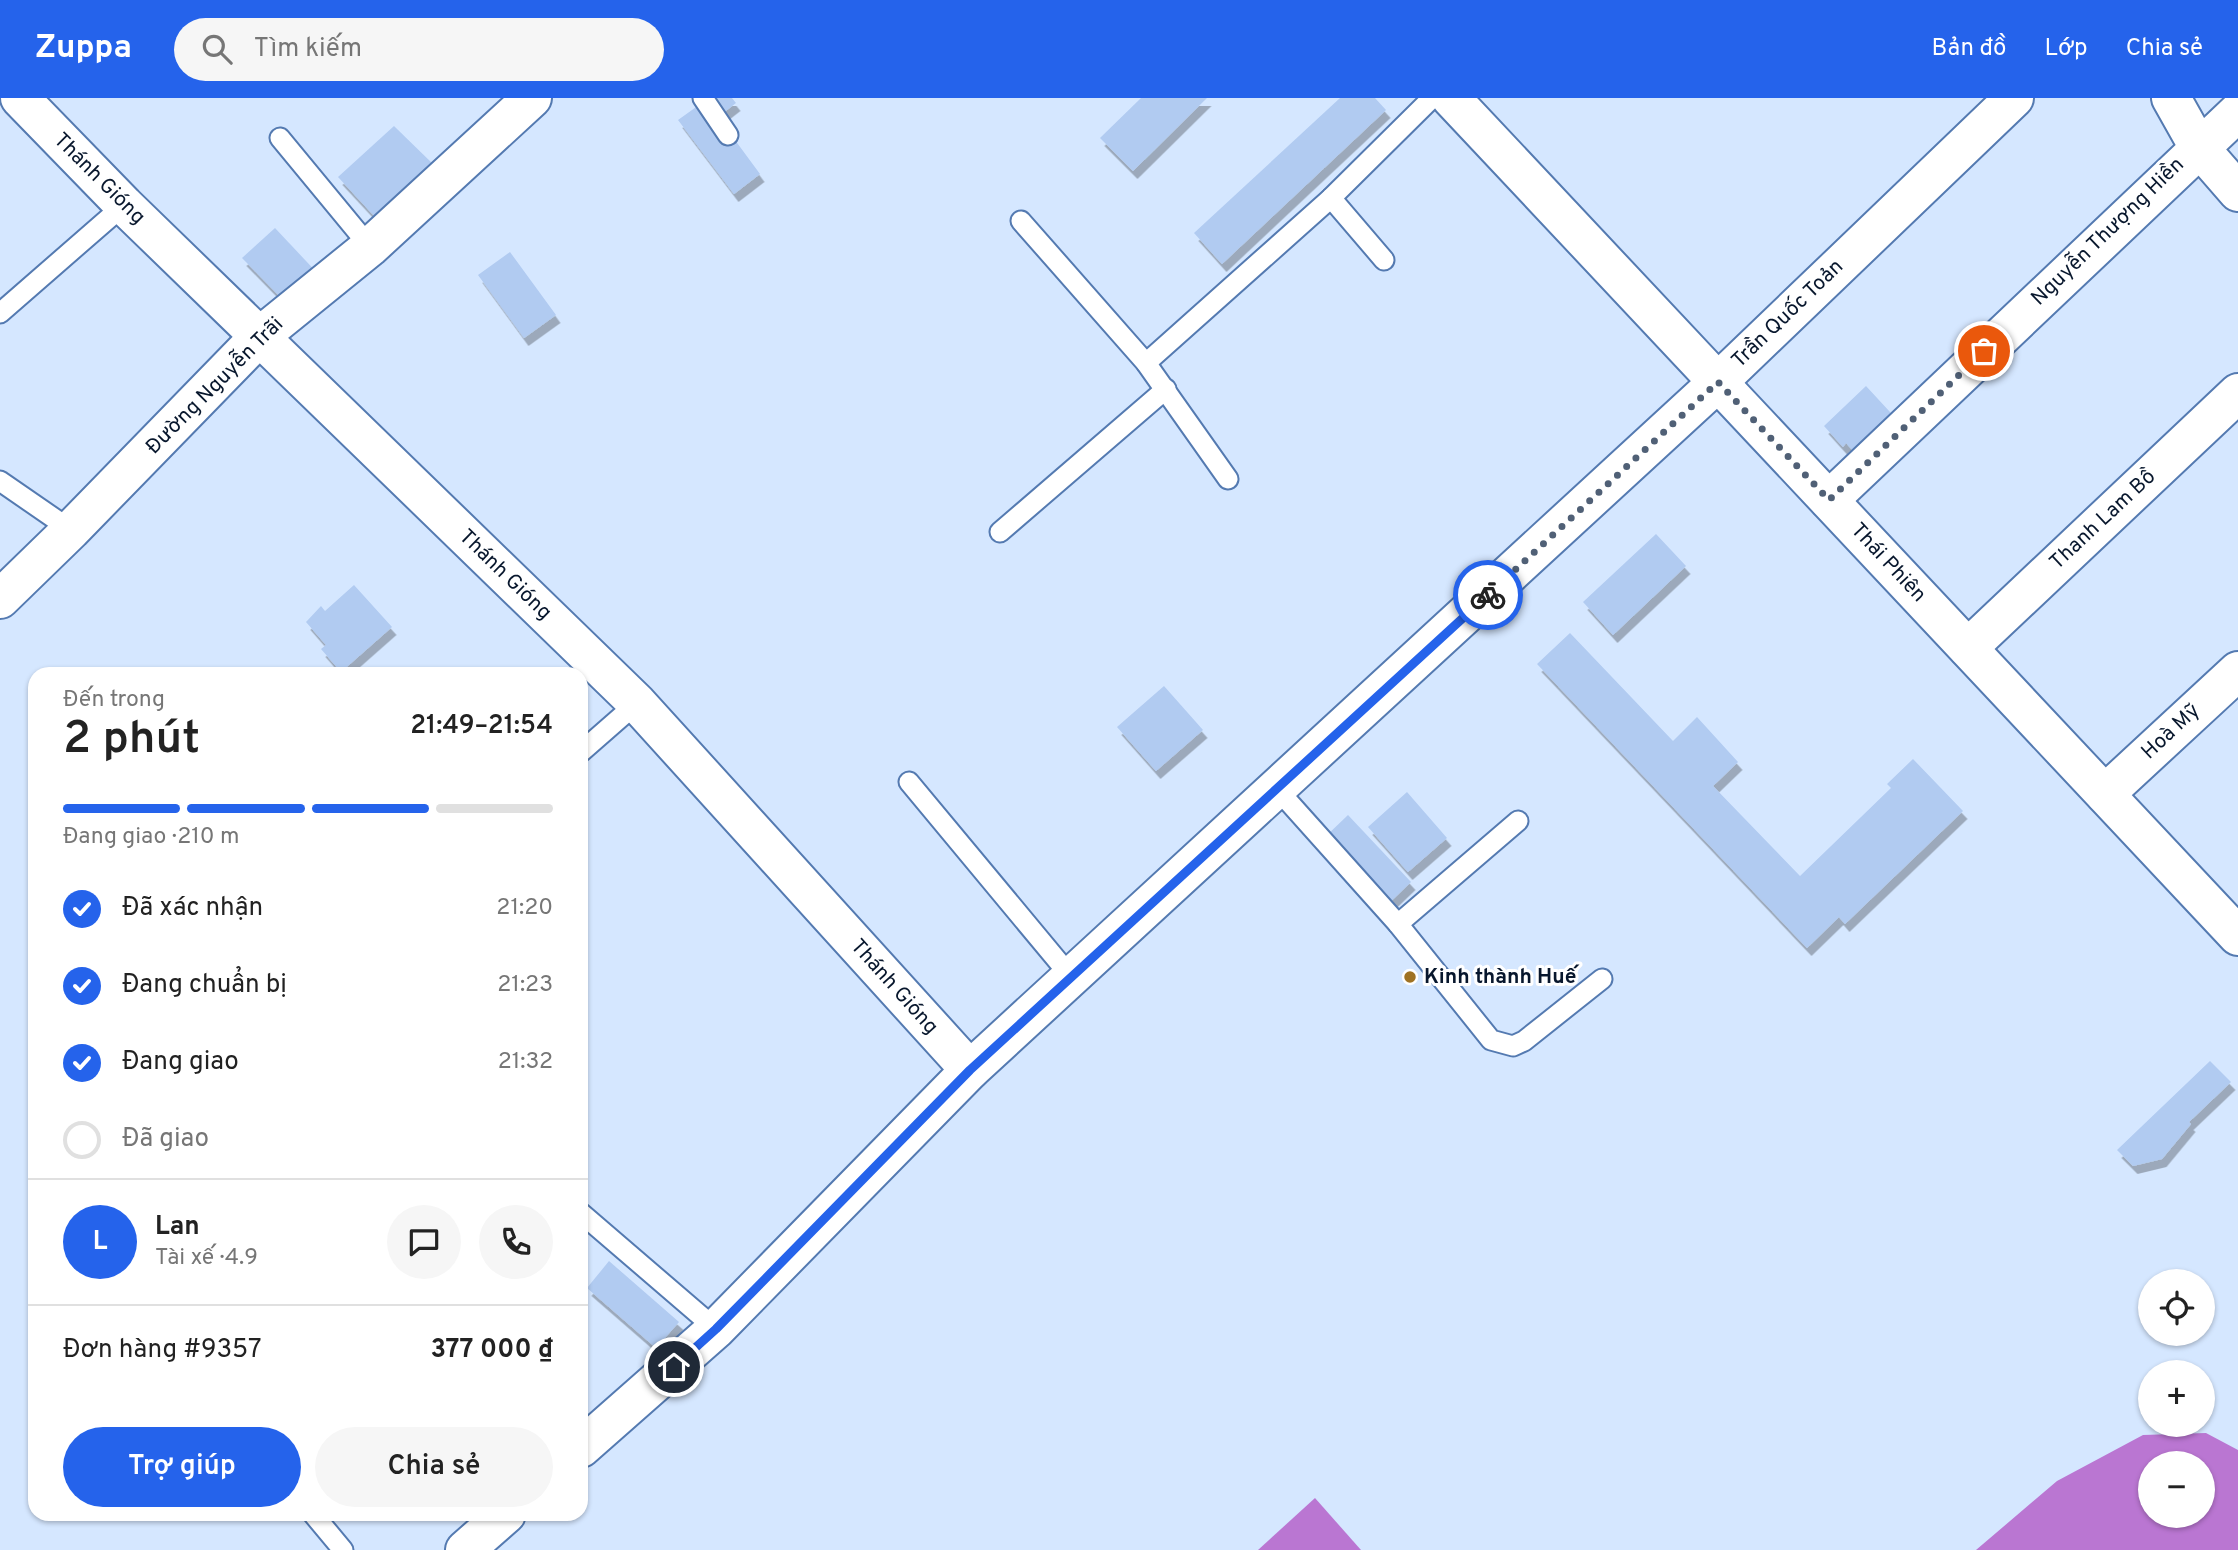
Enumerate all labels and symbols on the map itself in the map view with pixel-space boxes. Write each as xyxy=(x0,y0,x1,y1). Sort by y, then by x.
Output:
street label: Thánh Gióng xyxy=(47,127,151,231)
street label: Nguyễn Thượng Hiền xyxy=(2025,151,2190,312)
street label: Trần Quốc Toản xyxy=(1726,254,1850,374)
street label: Đường Nguyễn Trãi xyxy=(140,311,290,461)
pin xyxy=(1954,321,2014,381)
street label: Thanh Lam Bồ xyxy=(2044,464,2162,576)
street label: Thái Phiên xyxy=(1844,518,1932,608)
street label: Thánh Gióng xyxy=(453,524,557,626)
courier xyxy=(1453,560,1523,630)
street label: Hoà Mỹ xyxy=(2136,698,2206,766)
street label: Thánh Gióng xyxy=(844,934,944,1040)
place label: Kinh thành Huế xyxy=(1424,964,1580,991)
marker: Kinh thành Huế xyxy=(1402,969,1418,985)
pin xyxy=(644,1337,704,1397)

